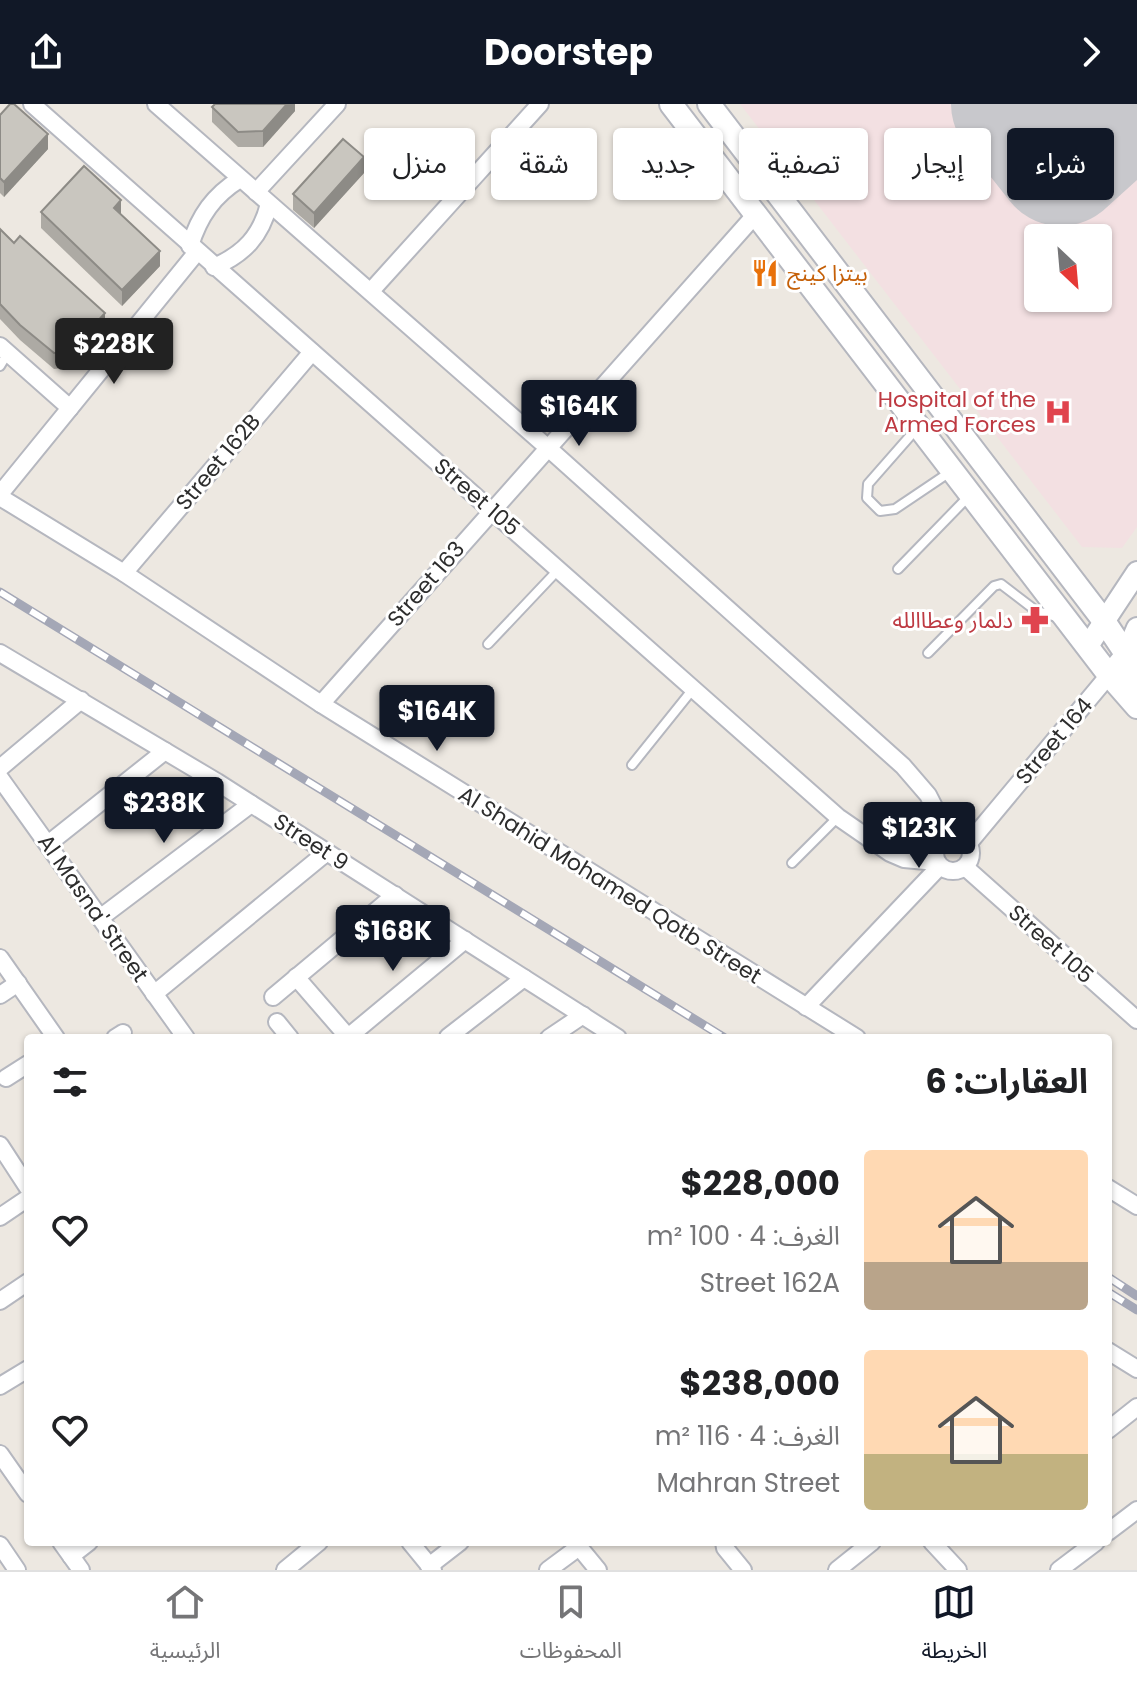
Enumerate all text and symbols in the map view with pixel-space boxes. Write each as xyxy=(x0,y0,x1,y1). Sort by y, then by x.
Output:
text: Doorstep xyxy=(484,27,653,78)
icon: share xyxy=(24,30,68,74)
icon: forward xyxy=(1069,30,1113,74)
chip: منزل xyxy=(364,128,475,200)
chip: شقة xyxy=(491,128,597,200)
chip: جديد xyxy=(613,128,723,200)
chip: تصفية xyxy=(739,128,868,200)
chip: إيجار xyxy=(884,128,991,200)
chip: شراء xyxy=(1007,128,1114,200)
north arrow xyxy=(1024,224,1112,312)
map controls xyxy=(1024,224,1112,312)
restaurant icon: بيتزا كينج xyxy=(750,258,780,288)
place label: بيتزا كينج xyxy=(787,258,868,290)
pin: $228K xyxy=(58,318,170,386)
text: $228K xyxy=(73,326,155,362)
pin: $164K xyxy=(523,380,635,448)
place label: Hospital of the Armed Forces xyxy=(878,384,1036,440)
text: $164K xyxy=(539,388,619,424)
hospital icon: Hospital of the Armed Forces xyxy=(1043,397,1073,427)
street label: Street 162B xyxy=(168,407,268,517)
street label: Street 105 xyxy=(427,451,527,543)
street label: Street 163 xyxy=(380,534,472,634)
place label: دلمار وعطاالله xyxy=(893,605,1013,636)
pharmacy icon: دلمار وعطاالله xyxy=(1020,605,1050,635)
pin: $164K xyxy=(381,685,493,753)
street label: Street 164 xyxy=(1008,691,1100,791)
text: $164K xyxy=(397,693,477,729)
pin: $238K xyxy=(108,777,220,845)
street label: Al Shahid Mohamed Qotb Street xyxy=(453,779,767,991)
text: $238K xyxy=(123,785,205,821)
pin: $123K xyxy=(863,802,975,870)
street label: Street 9 xyxy=(267,806,355,878)
text: $123K xyxy=(881,810,957,846)
street label: Al Masna' Street xyxy=(30,828,156,988)
street label: Street 105 xyxy=(1002,897,1100,991)
pin: $168K xyxy=(337,905,449,973)
text: $168K xyxy=(354,913,432,949)
text: العقارات: 6 xyxy=(925,1057,1088,1105)
icon: filters xyxy=(48,1060,92,1104)
text: $228,000 xyxy=(681,1159,840,1207)
icon: home xyxy=(928,1182,1024,1278)
icon: heart xyxy=(48,1208,92,1252)
text: الغرف: 4 · 100 m² xyxy=(647,1218,840,1254)
text: Street 162A xyxy=(700,1265,840,1301)
text: $238,000 xyxy=(679,1359,840,1407)
icon: home xyxy=(928,1382,1024,1478)
icon: heart xyxy=(48,1408,92,1452)
text: الغرف: 4 · 116 m² xyxy=(655,1418,840,1454)
text: Mahran Street xyxy=(656,1465,840,1501)
tab: الرئيسية xyxy=(150,1580,220,1674)
tab: المحفوظات xyxy=(520,1580,622,1674)
tab: الخريطة xyxy=(921,1580,987,1674)

